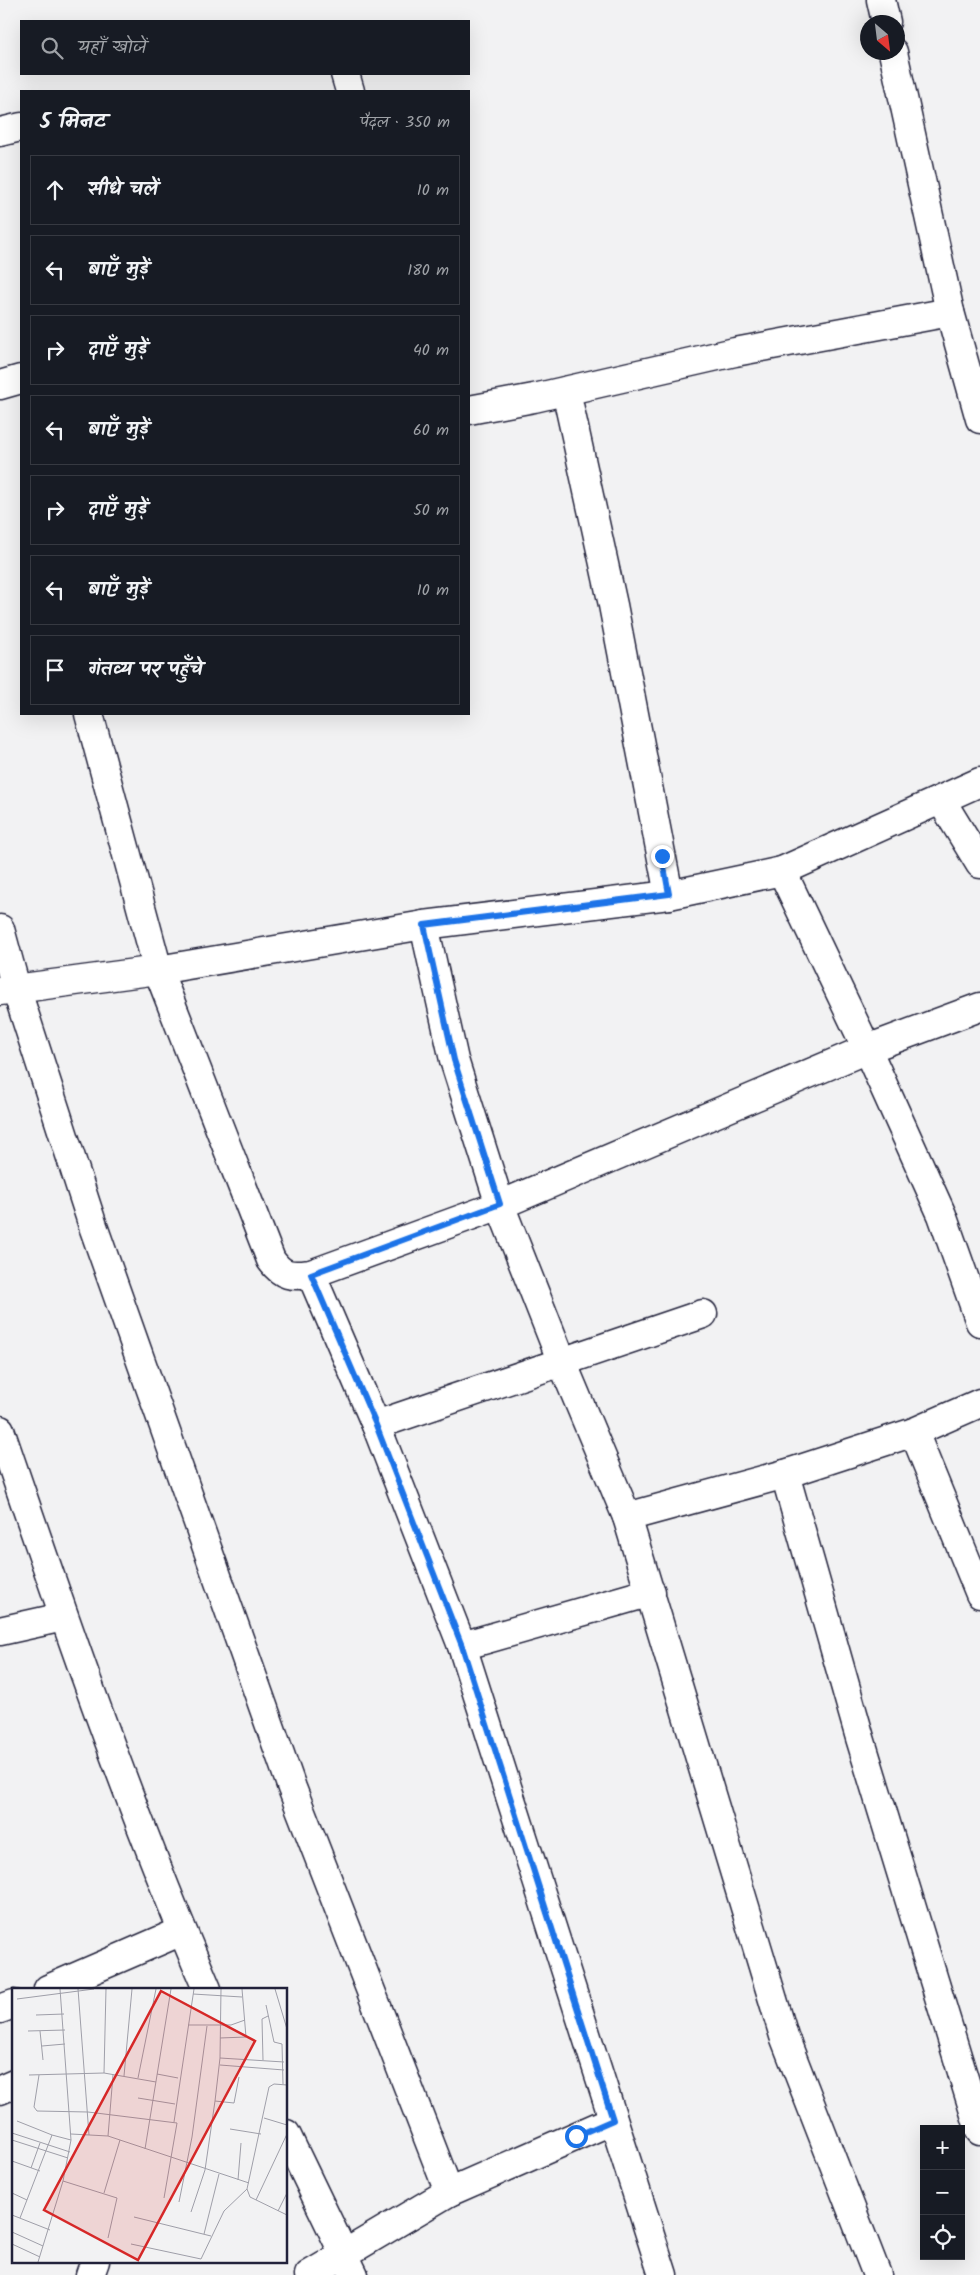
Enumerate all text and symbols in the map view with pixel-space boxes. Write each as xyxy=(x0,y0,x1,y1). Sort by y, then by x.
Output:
north arrow xyxy=(860,15,905,60)
search box xyxy=(20,20,470,75)
text: यहाँ खोजें xyxy=(78,33,147,63)
icon: search xyxy=(38,34,66,62)
text: 5 मिनट xyxy=(40,106,106,139)
text: पैदल · 350 m xyxy=(360,110,450,135)
text: सीधे चलें xyxy=(88,175,158,205)
icon: ahead xyxy=(41,176,69,204)
text: 10 m xyxy=(417,178,449,203)
text: बाएँ मुड़ें xyxy=(88,255,149,285)
icon: left xyxy=(41,256,69,284)
text: 180 m xyxy=(407,258,449,283)
text: दाएँ मुड़ें xyxy=(88,335,147,365)
icon: right xyxy=(41,336,69,364)
text: 40 m xyxy=(413,338,449,363)
text: बाएँ मुड़ें xyxy=(88,415,149,445)
icon: left xyxy=(41,416,69,444)
text: 60 m xyxy=(413,418,449,443)
text: दाएँ मुड़ें xyxy=(88,495,147,525)
icon: right xyxy=(41,496,69,524)
text: 50 m xyxy=(413,498,449,523)
text: बाएँ मुड़ें xyxy=(88,575,149,605)
icon: left xyxy=(41,576,69,604)
text: 10 m xyxy=(417,578,449,603)
text: गंतव्य पर पहुँचे xyxy=(88,655,203,685)
icon: arrive xyxy=(41,656,69,684)
route end xyxy=(651,845,674,868)
inset map xyxy=(12,1988,288,2262)
route start xyxy=(565,2125,588,2148)
map controls xyxy=(920,2125,965,2260)
button: + xyxy=(920,2125,965,2170)
button: − xyxy=(920,2170,965,2215)
button: locate xyxy=(920,2215,965,2260)

